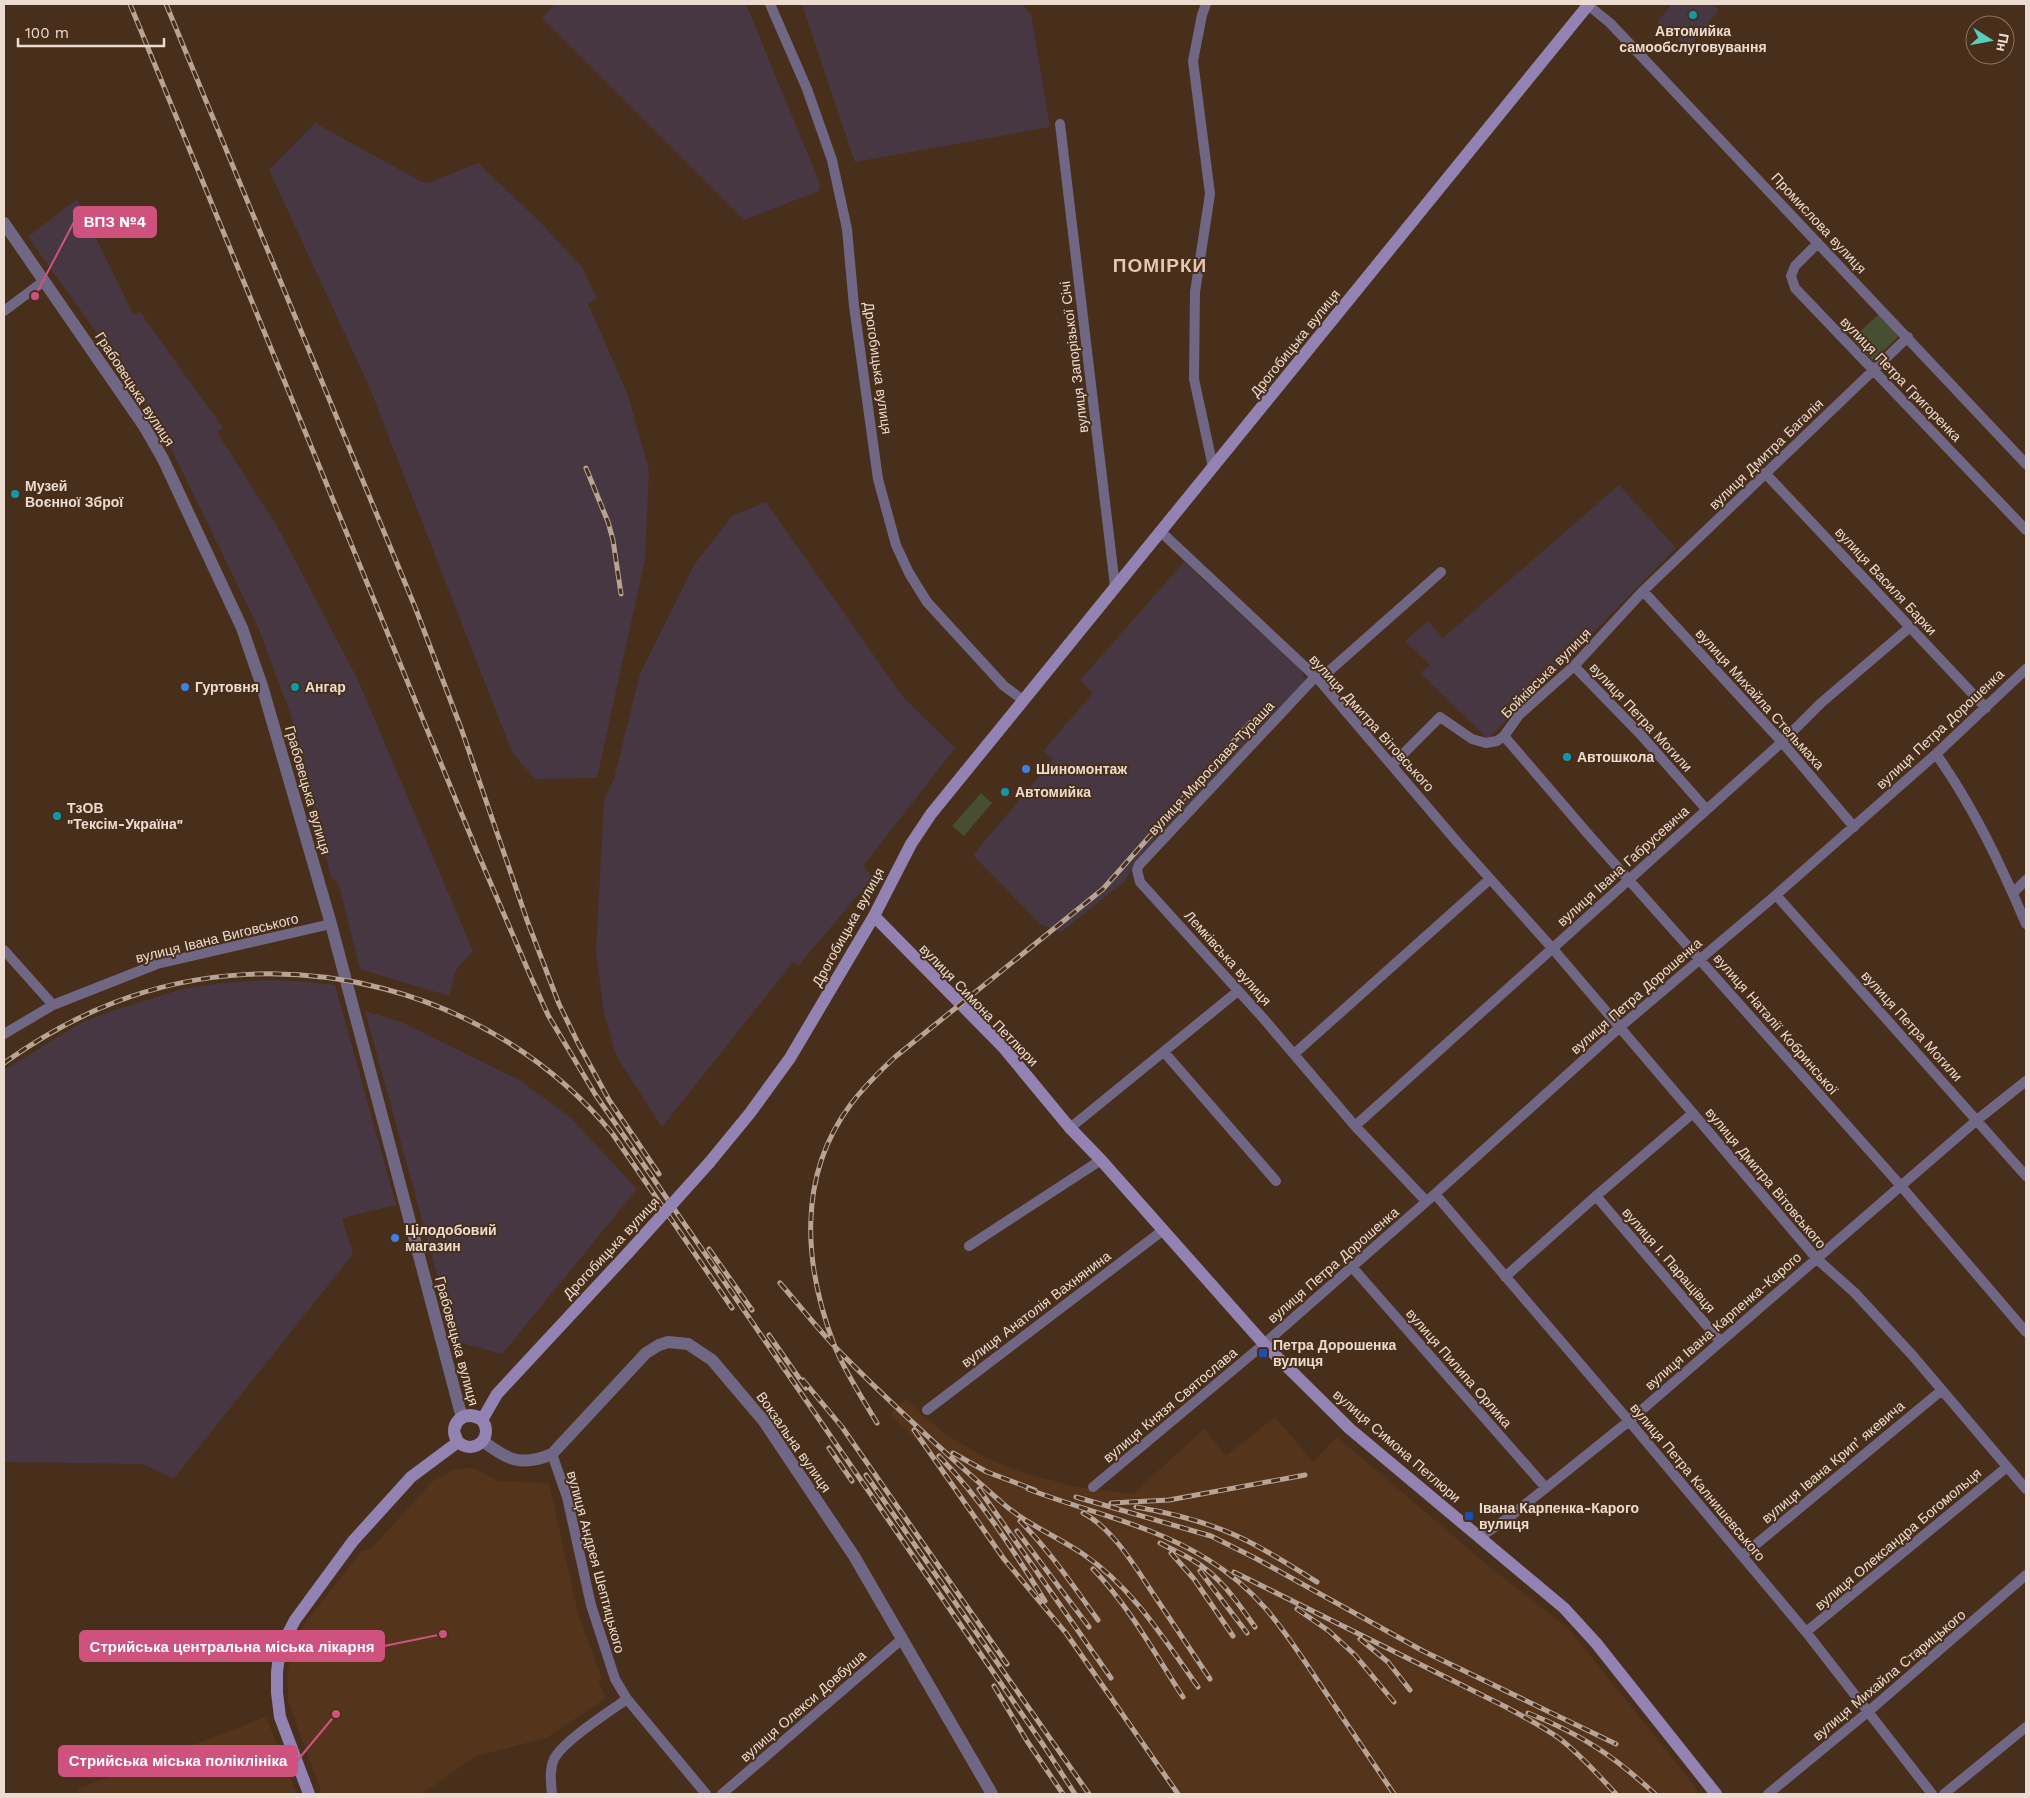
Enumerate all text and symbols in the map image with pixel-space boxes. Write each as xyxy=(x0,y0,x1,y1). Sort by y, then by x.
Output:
marker: Автомийка самообслуговування xyxy=(1687,9,1699,21)
scale bar xyxy=(18,15,164,47)
north arrow xyxy=(1965,15,2015,65)
place label: Автомийка самообслуговування xyxy=(1619,23,1767,55)
text: 100 m xyxy=(25,24,69,42)
text: Пн xyxy=(1993,32,2012,53)
street label: Промислова вулиця xyxy=(1768,169,1870,277)
callout: ВПЗ №4 xyxy=(74,207,156,237)
text: ВПЗ №4 xyxy=(84,213,147,231)
district label: ПОМІРКИ xyxy=(1113,254,1207,277)
street label: вулиця Запорізької Січі xyxy=(1057,280,1091,434)
street label: Дрогобицька вулиця xyxy=(1247,286,1343,400)
street label: Дрогобицька вулиця xyxy=(861,301,895,435)
street label: вулиця Петра Григоренка xyxy=(1837,313,1965,445)
street label: Грабовецька вулиця xyxy=(92,329,178,449)
street label: вулиця Дмитра Багалія xyxy=(1706,395,1826,513)
place label: Музей Воєнної Зброї xyxy=(25,478,124,510)
marker: Музей Воєнної Зброї xyxy=(9,488,21,500)
street label: вулиця Василя Барки xyxy=(1832,524,1940,638)
street label: Бойківська вулиця xyxy=(1498,625,1594,721)
street label: вулиця Михайла Стельмаха xyxy=(1692,625,1828,773)
street label: вулиця Дмитра Вітовського xyxy=(1306,651,1438,795)
street label: вулиця Петра Могили xyxy=(1586,659,1696,775)
street label: вулиця Петра Дорошенка xyxy=(1873,666,2007,792)
place label: Гуртовня xyxy=(195,679,259,695)
place label: Ангар xyxy=(305,679,346,695)
marker: Гуртовня xyxy=(179,681,191,693)
marker: Ангар xyxy=(289,681,301,693)
street label: вулиця Мирослава Тураша xyxy=(1145,698,1277,838)
street label: Грабовецька вулиця xyxy=(282,724,334,856)
place label: Автошкола xyxy=(1577,749,1654,765)
marker: Автошкола xyxy=(1561,751,1573,763)
place label: Шиномонтаж xyxy=(1036,761,1128,777)
marker: Шиномонтаж xyxy=(1020,763,1032,775)
place label: Автомийка xyxy=(1015,784,1091,800)
marker: Автомийка xyxy=(999,786,1011,798)
place label: ТзОВ "Тексім-Україна" xyxy=(67,800,183,832)
street label: вулиця Івана Габрусевича xyxy=(1554,802,1692,929)
marker: ТзОВ "Тексім-Україна" xyxy=(51,810,63,822)
street label: Дрогобицька вулиця xyxy=(809,865,887,989)
street label: Лемківська вулиця xyxy=(1181,907,1275,1009)
street label: вулиця Івана Виговського xyxy=(134,910,300,966)
street label: вулиця Петра Дорошенка xyxy=(1567,935,1705,1057)
street label: вулиця Симона Петлюри xyxy=(916,941,1042,1069)
street label: вулиця Наталії Кобринської xyxy=(1710,950,1842,1098)
street label: вулиця Петра Могили xyxy=(1858,968,1966,1084)
street label: вулиця Дмитра Вітовського xyxy=(1702,1104,1830,1252)
street label: Дрогобицька вулиця xyxy=(560,1194,662,1302)
street label: вулиця Петра Дорошенка xyxy=(1264,1204,1402,1326)
street label: вулиця І. Паращівця xyxy=(1619,1204,1719,1316)
place label: Цілодобовий магазин xyxy=(405,1222,497,1254)
marker: Цілодобовий магазин xyxy=(389,1232,401,1244)
street label: вулиця Анатолія Вахнянина xyxy=(958,1248,1114,1370)
street label: вулиця Івана Карпенка-Карого xyxy=(1642,1249,1805,1393)
street label: Грабовецька вулиця xyxy=(432,1275,482,1407)
street label: вулиця Пилипа Орлика xyxy=(1403,1305,1515,1431)
place label: Петра Дорошенка вулиця xyxy=(1273,1337,1397,1369)
street label: вулиця Князя Святослава xyxy=(1100,1344,1240,1466)
marker: Петра Дорошенка вулиця xyxy=(1257,1347,1269,1359)
street label: вулиця Симона Петлюри xyxy=(1330,1386,1464,1506)
street label: Вокзальна вулиця xyxy=(753,1389,835,1495)
street label: вулиця Івана Крипʼякевича xyxy=(1758,1398,1908,1526)
street label: вулиця Петра Калнишевського xyxy=(1627,1400,1769,1564)
street label: вулиця Олександра Богомольця xyxy=(1812,1465,1984,1613)
street label: вулиця Андрея Шептицького xyxy=(564,1469,628,1655)
place label: Івана Карпенка-Карого вулиця xyxy=(1479,1500,1639,1532)
marker: Івана Карпенка-Карого вулиця xyxy=(1463,1510,1475,1522)
street label: вулиця Михайла Старицького xyxy=(1809,1606,1969,1744)
callout: Стрийська центральна міська лікарня xyxy=(80,1631,384,1661)
text: Стрийська центральна міська лікарня xyxy=(90,1638,374,1656)
street label: вулиця Олекси Довбуша xyxy=(737,1647,869,1765)
callout: Стрийська міська поліклініка xyxy=(59,1746,297,1776)
text: Стрийська міська поліклініка xyxy=(69,1752,288,1770)

